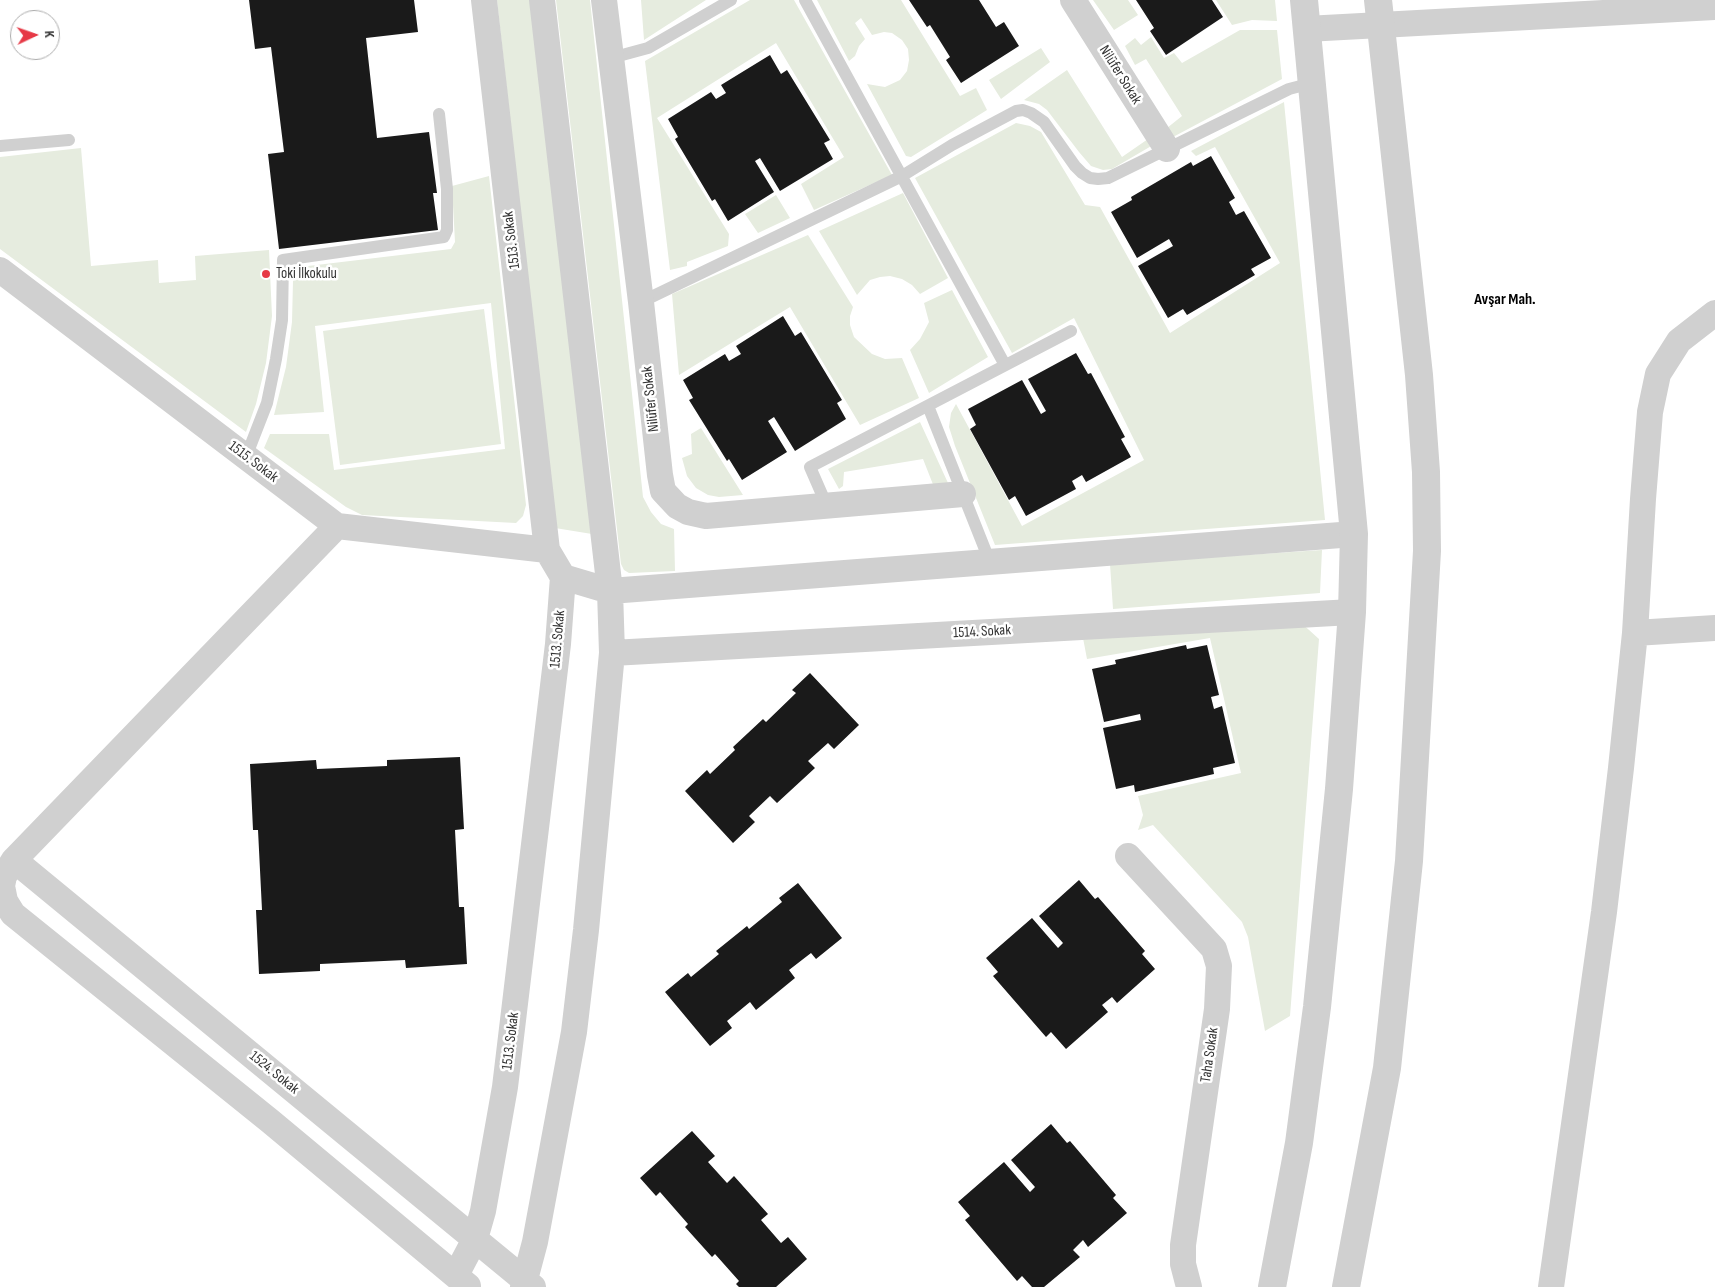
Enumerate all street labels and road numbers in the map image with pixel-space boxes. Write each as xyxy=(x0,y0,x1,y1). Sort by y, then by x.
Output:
street label: Nilüfer Sokak xyxy=(1095,42,1145,108)
street label: 1513. Sokak xyxy=(500,210,524,270)
street label: Nilüfer Sokak xyxy=(639,365,663,433)
street label: 1515. Sokak xyxy=(225,437,281,487)
street label: 1513. Sokak xyxy=(547,609,569,669)
street label: 1514. Sokak xyxy=(953,621,1011,643)
street label: 1513. Sokak xyxy=(499,1011,523,1071)
street label: Taha Sokak xyxy=(1197,1026,1223,1084)
street label: 1524. Sokak xyxy=(246,1048,302,1098)

